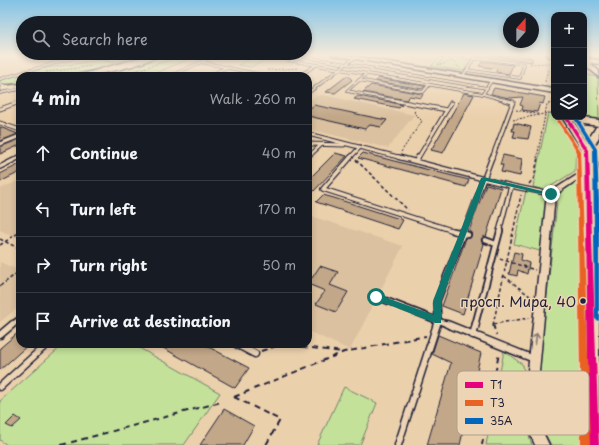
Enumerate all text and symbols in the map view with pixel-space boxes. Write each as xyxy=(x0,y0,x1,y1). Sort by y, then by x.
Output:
north arrow xyxy=(503,12,539,48)
map controls xyxy=(551,12,587,120)
button: + xyxy=(551,12,587,48)
search box xyxy=(16,16,312,60)
icon: search xyxy=(30,27,52,49)
text: Search here xyxy=(62,27,148,50)
button: − xyxy=(551,48,587,84)
button: layers xyxy=(551,84,587,120)
text: 4 min xyxy=(32,85,80,111)
text: Walk · 260 m xyxy=(210,89,296,108)
text: Continue xyxy=(70,141,138,164)
icon: ahead xyxy=(32,142,54,164)
text: 40 m xyxy=(262,143,296,162)
route end xyxy=(542,185,560,203)
text: Turn left xyxy=(70,197,136,220)
icon: left xyxy=(32,198,54,220)
text: 170 m xyxy=(258,199,296,218)
text: Turn right xyxy=(70,253,147,276)
icon: right xyxy=(32,254,54,276)
text: 50 m xyxy=(262,255,296,274)
route start xyxy=(367,288,385,306)
place label: просп. Мира, 40 xyxy=(460,291,576,312)
marker: просп. Мира, 40 xyxy=(578,296,588,306)
text: Arrive at destination xyxy=(70,309,231,332)
icon: arrive xyxy=(32,310,54,332)
one-way arrow xyxy=(532,333,540,346)
legend xyxy=(457,371,589,435)
text: Т1 xyxy=(490,376,502,393)
text: Т3 xyxy=(490,394,505,411)
text: 35А xyxy=(490,412,513,429)

